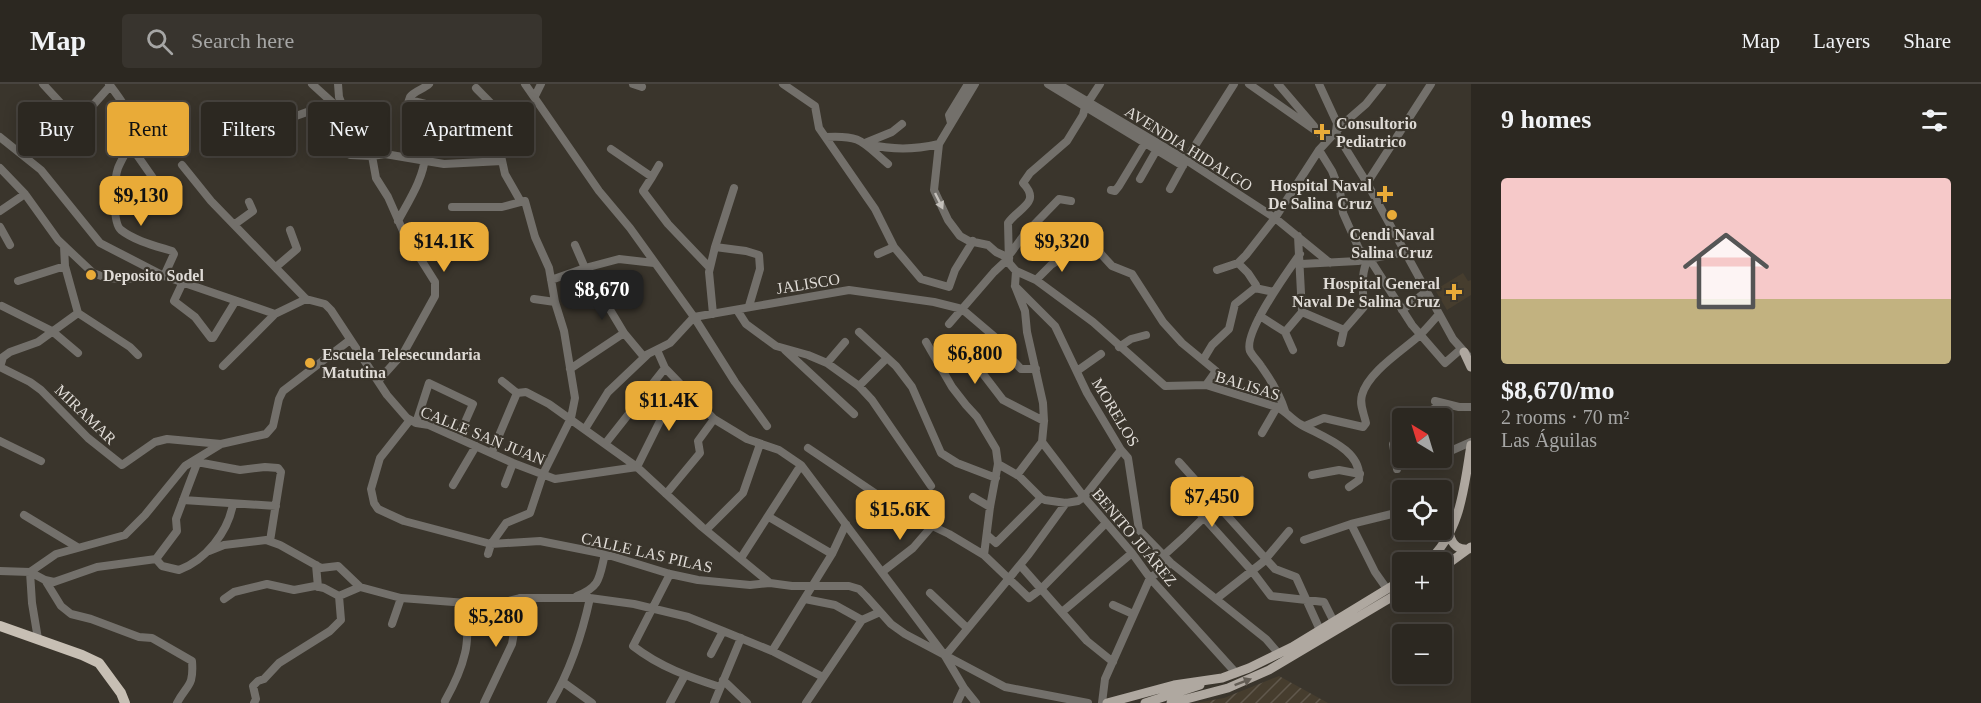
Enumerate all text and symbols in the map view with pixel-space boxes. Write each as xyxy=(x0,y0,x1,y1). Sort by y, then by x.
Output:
search box xyxy=(122,14,542,68)
text: Map xyxy=(30,25,86,56)
icon: search xyxy=(143,25,176,58)
text: Search here xyxy=(191,28,294,53)
text: Map xyxy=(1742,29,1780,53)
text: Layers xyxy=(1813,29,1870,53)
text: Share xyxy=(1903,29,1951,53)
chip: Buy xyxy=(18,102,95,156)
chip: Rent xyxy=(107,102,189,156)
chip: Filters xyxy=(201,102,296,156)
chip: New xyxy=(308,102,390,156)
chip: Apartment xyxy=(402,102,534,156)
street label: AVENDIA HIDALGO xyxy=(1122,102,1255,195)
icon: filters xyxy=(1918,104,1951,137)
text: 9 homes xyxy=(1501,105,1591,134)
place label: Consultorio Pediatrico xyxy=(1336,115,1417,150)
marker: Consultorio Pediatrico xyxy=(1313,123,1331,141)
pin: $9,130 xyxy=(92,176,190,227)
place label: Hospital Naval De Salina Cruz xyxy=(1268,177,1373,212)
text: $9,130 xyxy=(114,184,169,206)
marker: Hospital Naval De Salina Cruz xyxy=(1376,185,1394,203)
one-way arrow xyxy=(933,192,943,210)
marker: Cendi Naval Salina Cruz xyxy=(1385,208,1399,222)
icon: home xyxy=(1672,217,1780,325)
pin: $14.1K xyxy=(395,222,493,273)
pin: $9,320 xyxy=(1013,222,1111,273)
place label: Cendi Naval Salina Cruz xyxy=(1350,226,1435,261)
text: $14.1K xyxy=(414,230,474,252)
text: $9,320 xyxy=(1035,230,1090,252)
place label: Deposito Sodel xyxy=(103,267,204,285)
marker: Deposito Sodel xyxy=(84,268,98,282)
pin: $8,670 xyxy=(553,270,651,321)
street label: JALISCO xyxy=(775,270,841,297)
place label: Hospital General Naval De Salina Cruz xyxy=(1292,275,1441,310)
text: $8,670 xyxy=(575,278,630,300)
marker: Hospital General Naval De Salina Cruz xyxy=(1445,283,1463,301)
pin: $6,800 xyxy=(926,334,1024,385)
text: $6,800 xyxy=(948,342,1003,364)
place label: Escuela Telesecundaria Matutina xyxy=(322,346,481,381)
marker: Escuela Telesecundaria Matutina xyxy=(303,356,317,370)
street label: BALISAS xyxy=(1213,368,1282,403)
street label: MORELOS xyxy=(1089,375,1143,449)
text: $8,670/mo xyxy=(1501,376,1614,405)
street label: MIRAMAR xyxy=(52,381,120,448)
pin: $11.4K xyxy=(620,381,718,432)
text: $11.4K xyxy=(639,389,699,411)
street label: CALLE SAN JUAN xyxy=(418,403,548,468)
text: 2 rooms · 70 m² xyxy=(1501,406,1629,428)
north arrow xyxy=(1392,408,1452,468)
map controls xyxy=(1392,408,1452,684)
text: Las Águilas xyxy=(1501,429,1597,451)
pin: $7,450 xyxy=(1163,477,1261,528)
button: locate xyxy=(1392,480,1452,540)
street label: BENITO JUÁREZ xyxy=(1089,485,1181,589)
text: $7,450 xyxy=(1185,485,1240,507)
pin: $15.6K xyxy=(851,490,949,541)
text: $15.6K xyxy=(870,498,930,520)
street label: CALLE LAS PILAS xyxy=(580,529,714,576)
button: + xyxy=(1392,552,1452,612)
pin: $5,280 xyxy=(447,597,545,648)
text: $5,280 xyxy=(469,605,524,627)
button: − xyxy=(1392,624,1452,684)
one-way arrow xyxy=(1234,677,1252,686)

